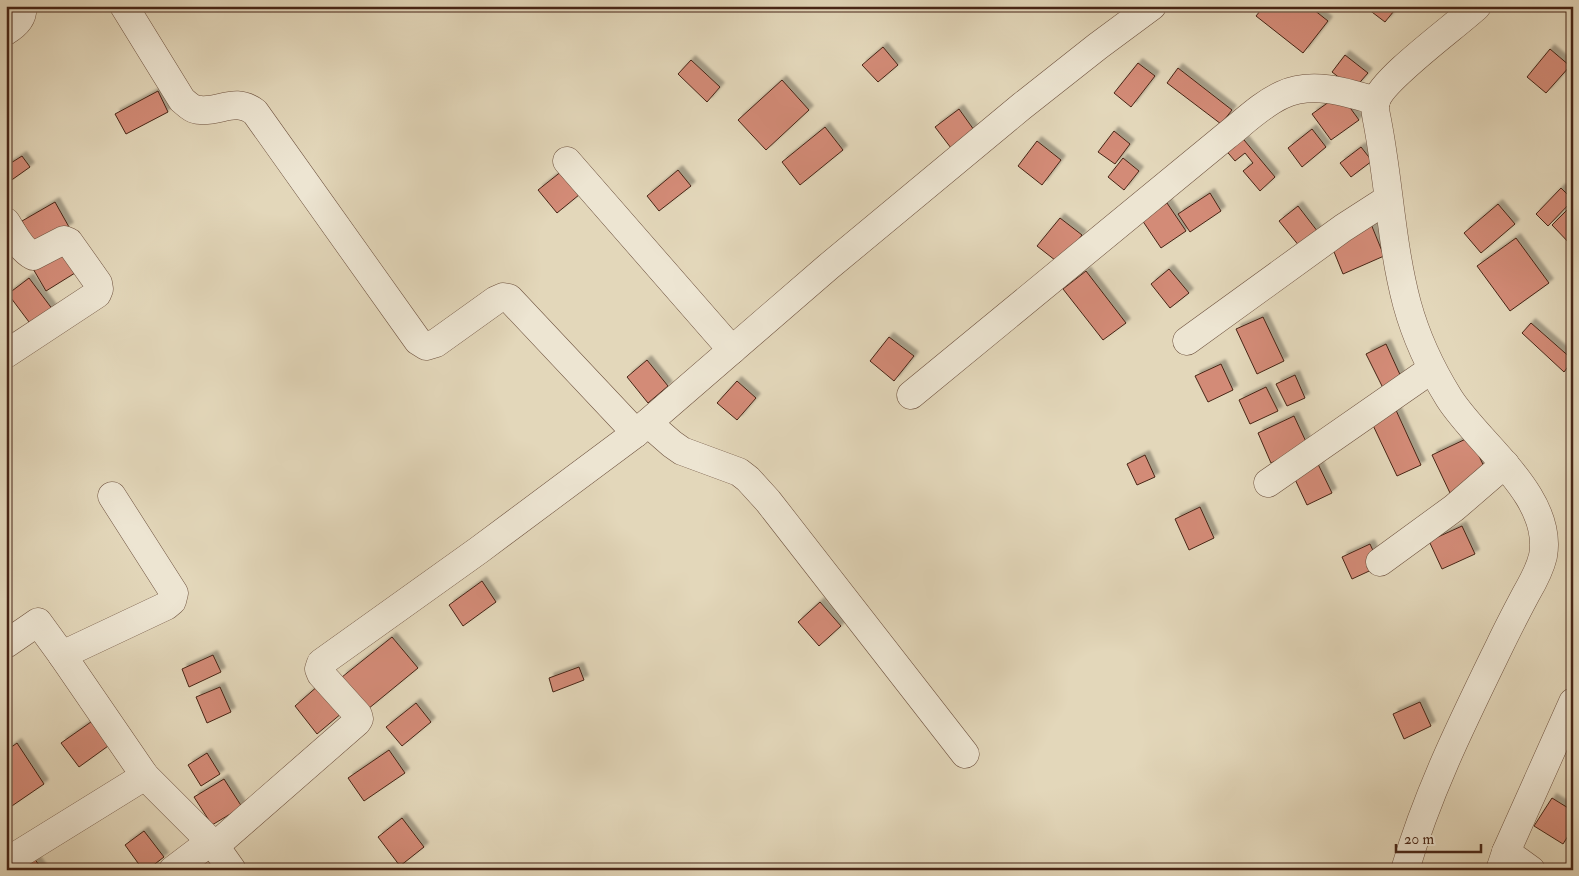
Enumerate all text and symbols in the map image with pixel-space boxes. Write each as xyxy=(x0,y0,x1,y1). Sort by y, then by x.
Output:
scale bar xyxy=(1396,821,1482,853)
text: 20 m xyxy=(1404,830,1434,849)

